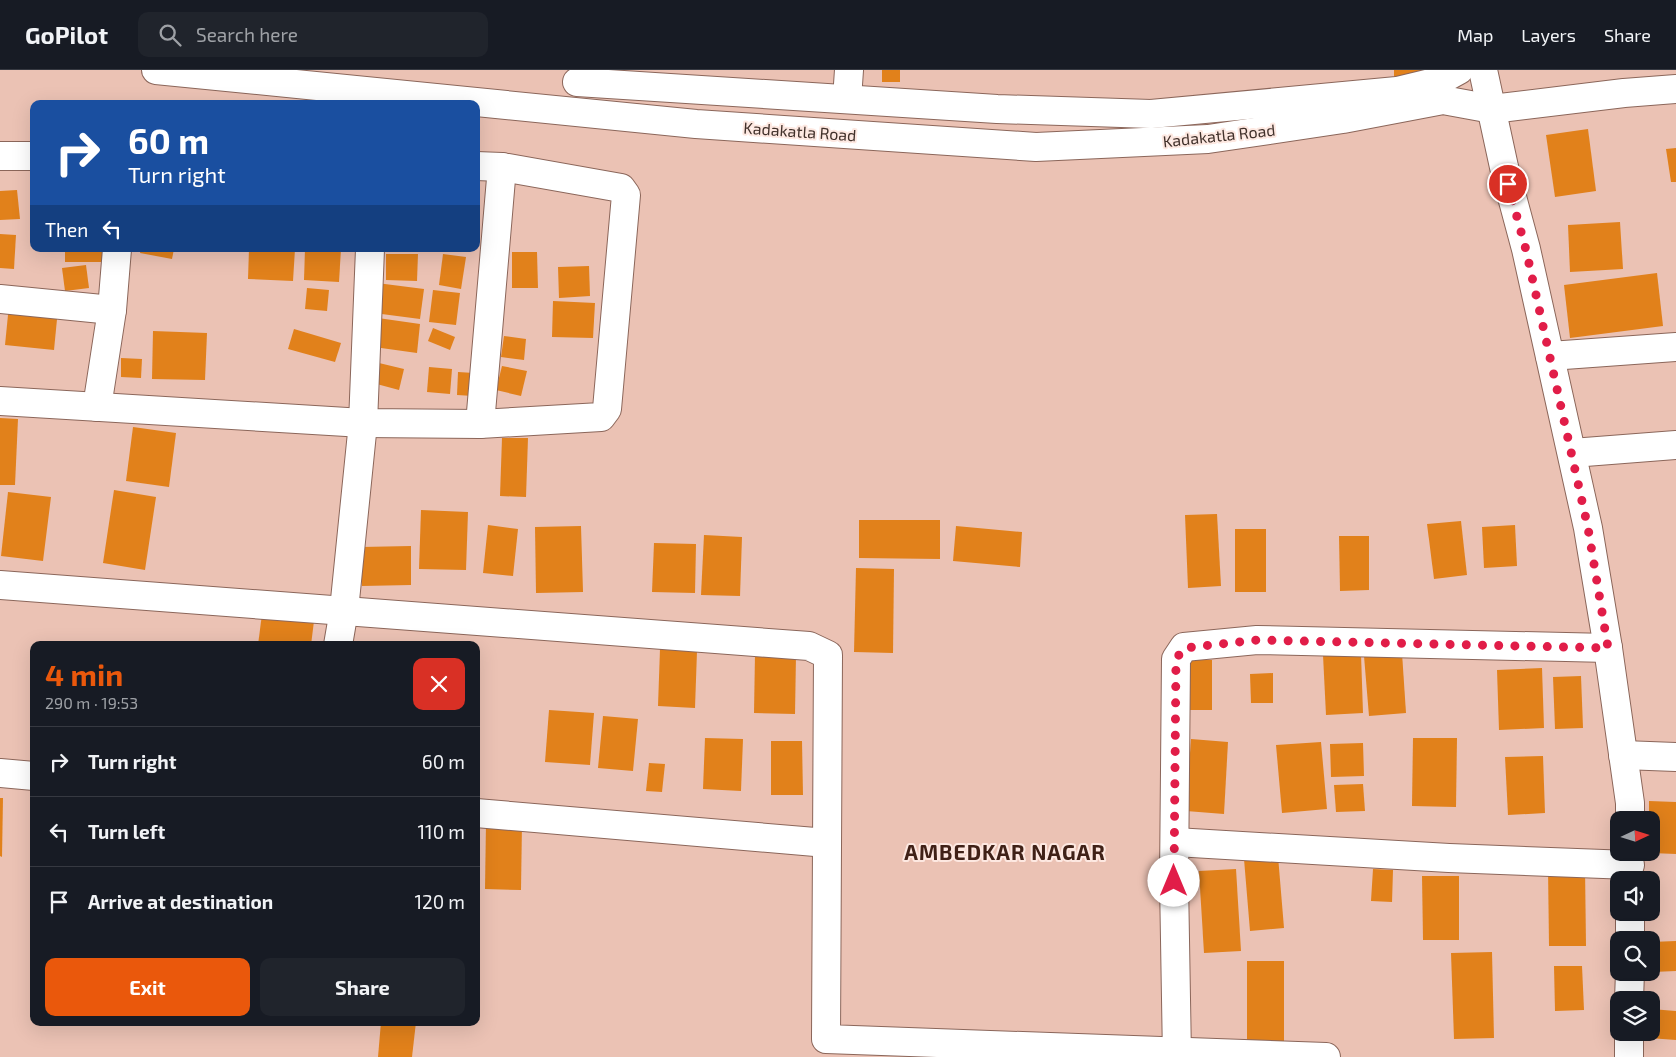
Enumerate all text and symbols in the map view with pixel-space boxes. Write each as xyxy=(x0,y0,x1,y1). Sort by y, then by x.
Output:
search box xyxy=(138,12,488,57)
text: GoPilot xyxy=(25,20,108,49)
icon: search xyxy=(156,21,184,49)
text: Search here xyxy=(196,23,298,46)
text: Map xyxy=(1457,24,1493,46)
text: Layers xyxy=(1521,24,1576,46)
text: Share xyxy=(1604,24,1651,46)
street label: Kadakatla Road xyxy=(743,118,857,144)
text: 60 m xyxy=(128,119,209,161)
icon: right xyxy=(45,120,110,185)
street label: Kadakatla Road xyxy=(1162,120,1276,150)
text: Turn right xyxy=(128,161,226,187)
pin xyxy=(1487,163,1529,205)
icon: arrive xyxy=(1494,170,1522,198)
icon: left xyxy=(98,215,126,243)
text: Then xyxy=(45,218,88,241)
text: 4 min xyxy=(45,656,123,692)
button: close xyxy=(413,658,465,710)
text: 290 m · 19:53 xyxy=(45,693,138,712)
icon: right xyxy=(45,748,73,776)
text: Turn right xyxy=(88,750,176,773)
text: 60 m xyxy=(422,750,465,773)
north arrow xyxy=(1610,811,1660,861)
map controls xyxy=(1610,811,1660,1041)
icon: left xyxy=(45,818,73,846)
text: Turn left xyxy=(88,820,165,843)
text: 110 m xyxy=(418,820,465,843)
district label: AMBEDKAR NAGAR xyxy=(904,839,1106,864)
position arrow xyxy=(1147,854,1199,906)
button: sound xyxy=(1610,871,1660,921)
icon: arrive xyxy=(45,888,73,916)
text: Arrive at destination xyxy=(88,890,273,913)
text: 120 m xyxy=(414,890,465,913)
button: search xyxy=(1610,931,1660,981)
button: Exit xyxy=(45,958,250,1016)
button: Share xyxy=(260,958,465,1016)
button: layers xyxy=(1610,991,1660,1041)

